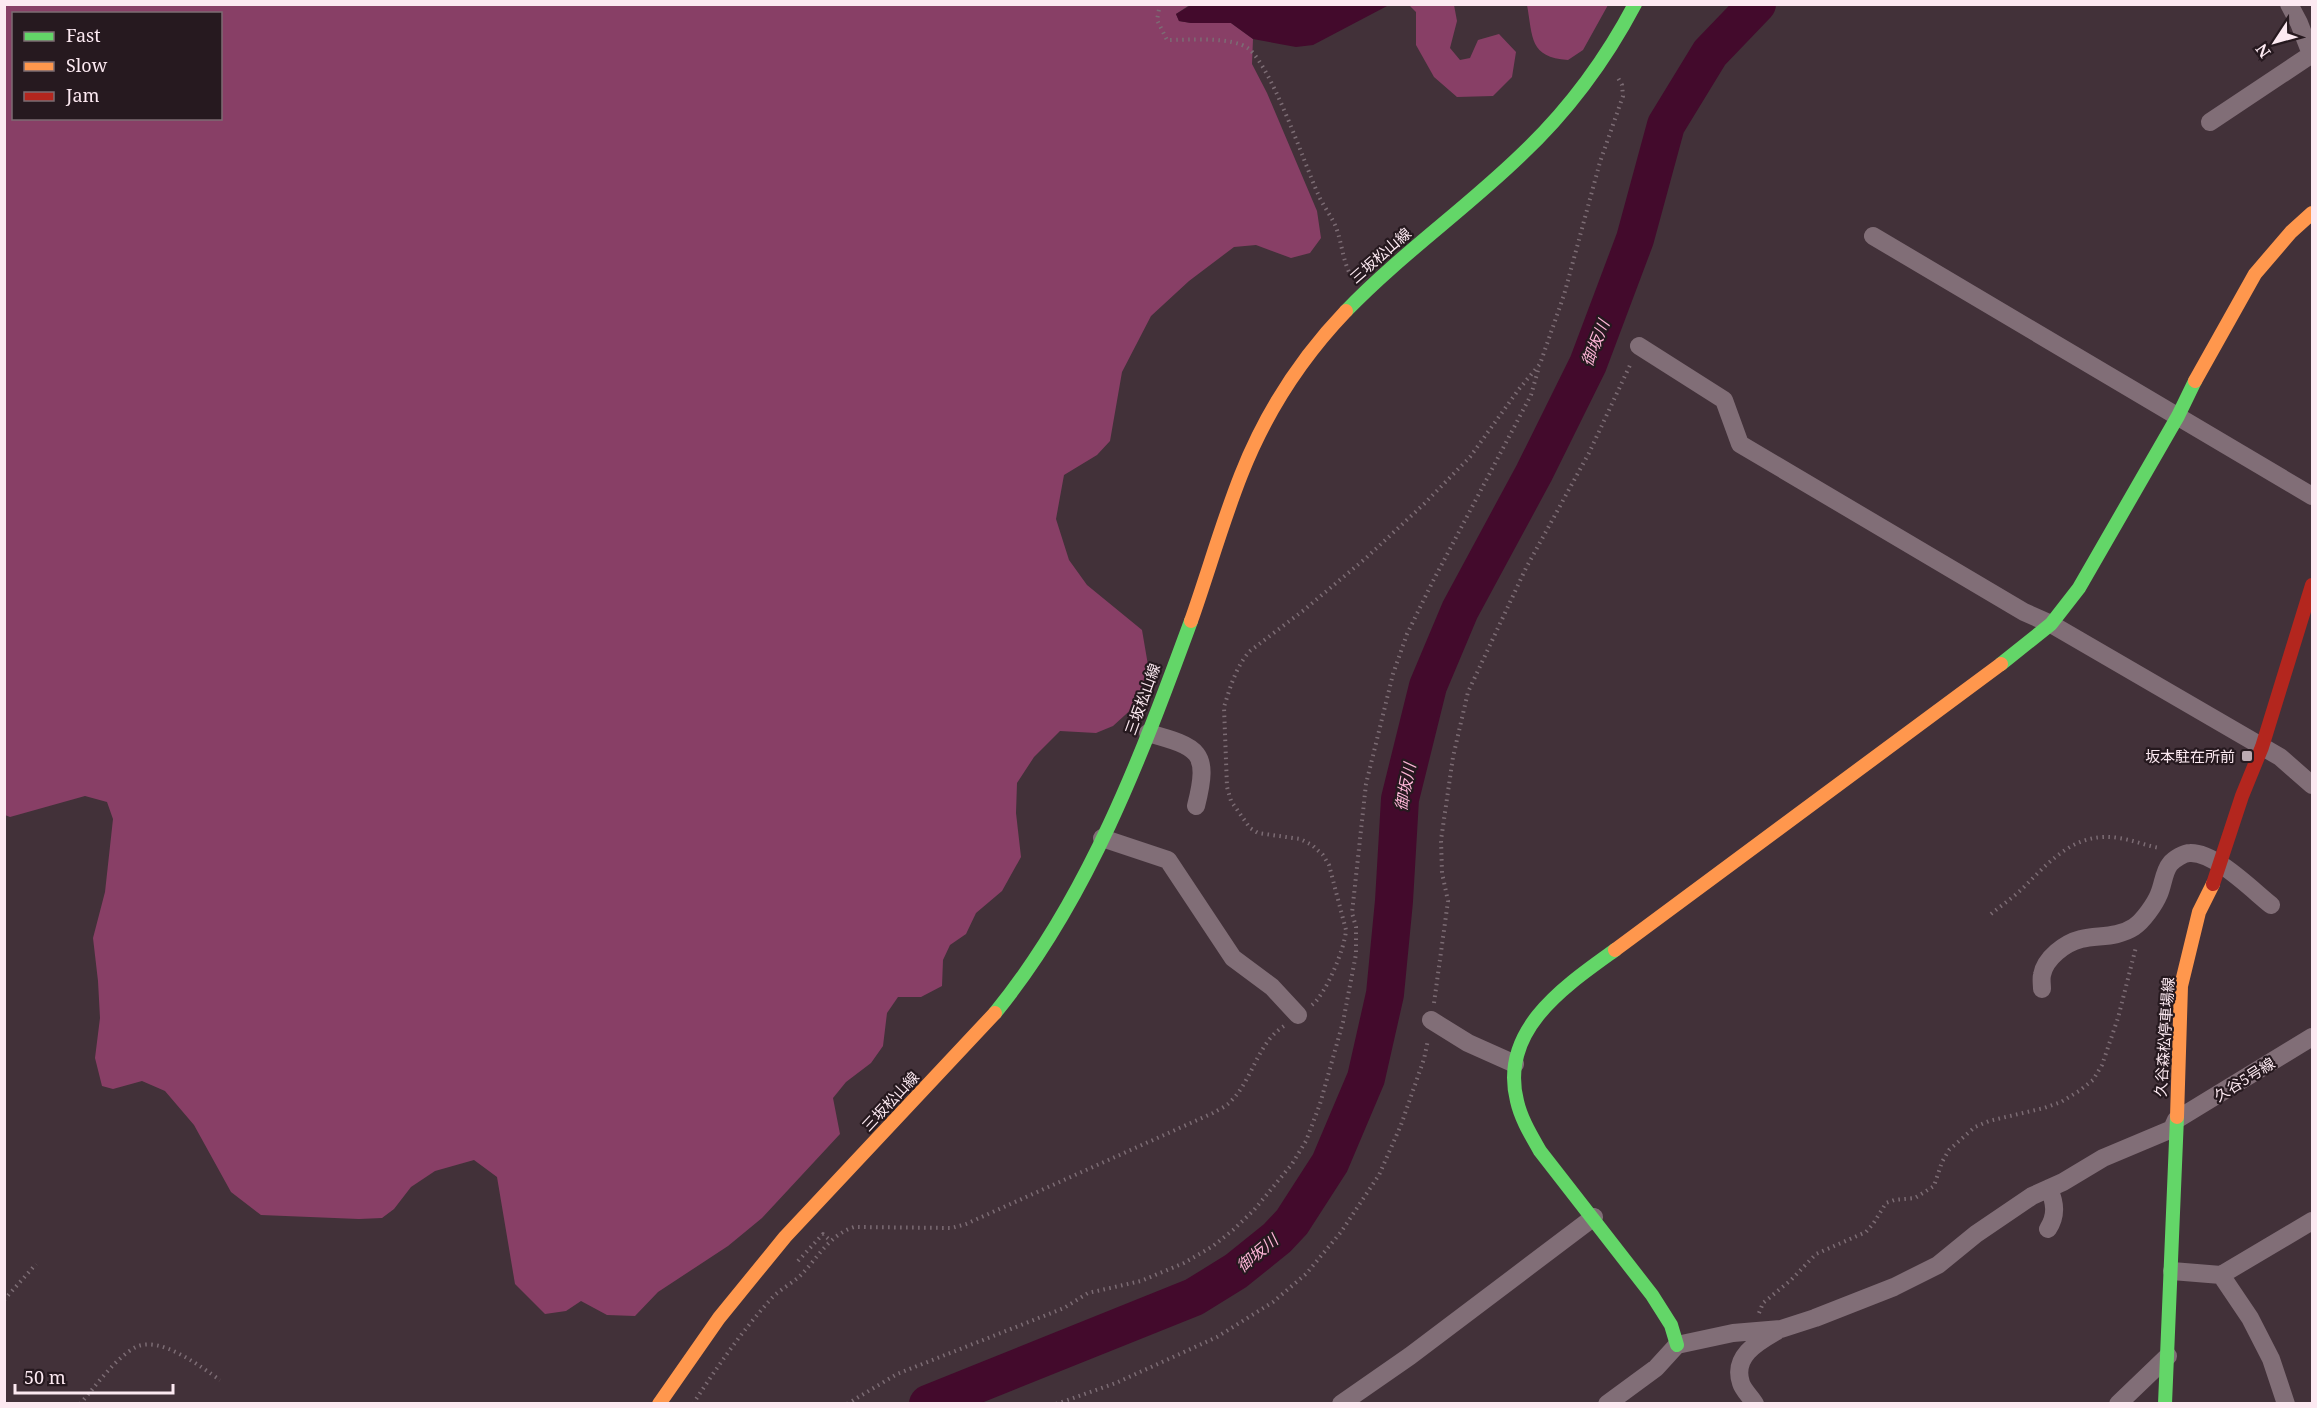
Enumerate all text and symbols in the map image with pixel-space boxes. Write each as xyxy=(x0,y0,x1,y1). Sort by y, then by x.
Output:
legend xyxy=(12,12,222,120)
north arrow xyxy=(2245,12,2305,72)
text: Fast xyxy=(66,23,101,47)
text: N xyxy=(2250,39,2275,62)
text: Slow xyxy=(66,53,108,77)
text: Jam xyxy=(65,83,100,107)
street label: 三坂松山線 xyxy=(1345,223,1415,287)
water label: 御坂川 xyxy=(1576,315,1615,369)
street label: 三坂松山線 xyxy=(1120,660,1164,738)
place label: 坂本駐在所前 xyxy=(2145,746,2235,766)
marker: 坂本駐在所前 xyxy=(2240,749,2254,763)
water label: 御坂川 xyxy=(1390,759,1421,813)
street label: 久谷森松停車場線 xyxy=(2150,976,2178,1098)
street label: 久谷5号線 xyxy=(2210,1052,2278,1106)
street label: 三坂松山線 xyxy=(857,1067,923,1135)
water label: 御坂川 xyxy=(1232,1228,1284,1277)
scale bar xyxy=(15,1357,172,1395)
text: 50 m xyxy=(24,1365,66,1389)

